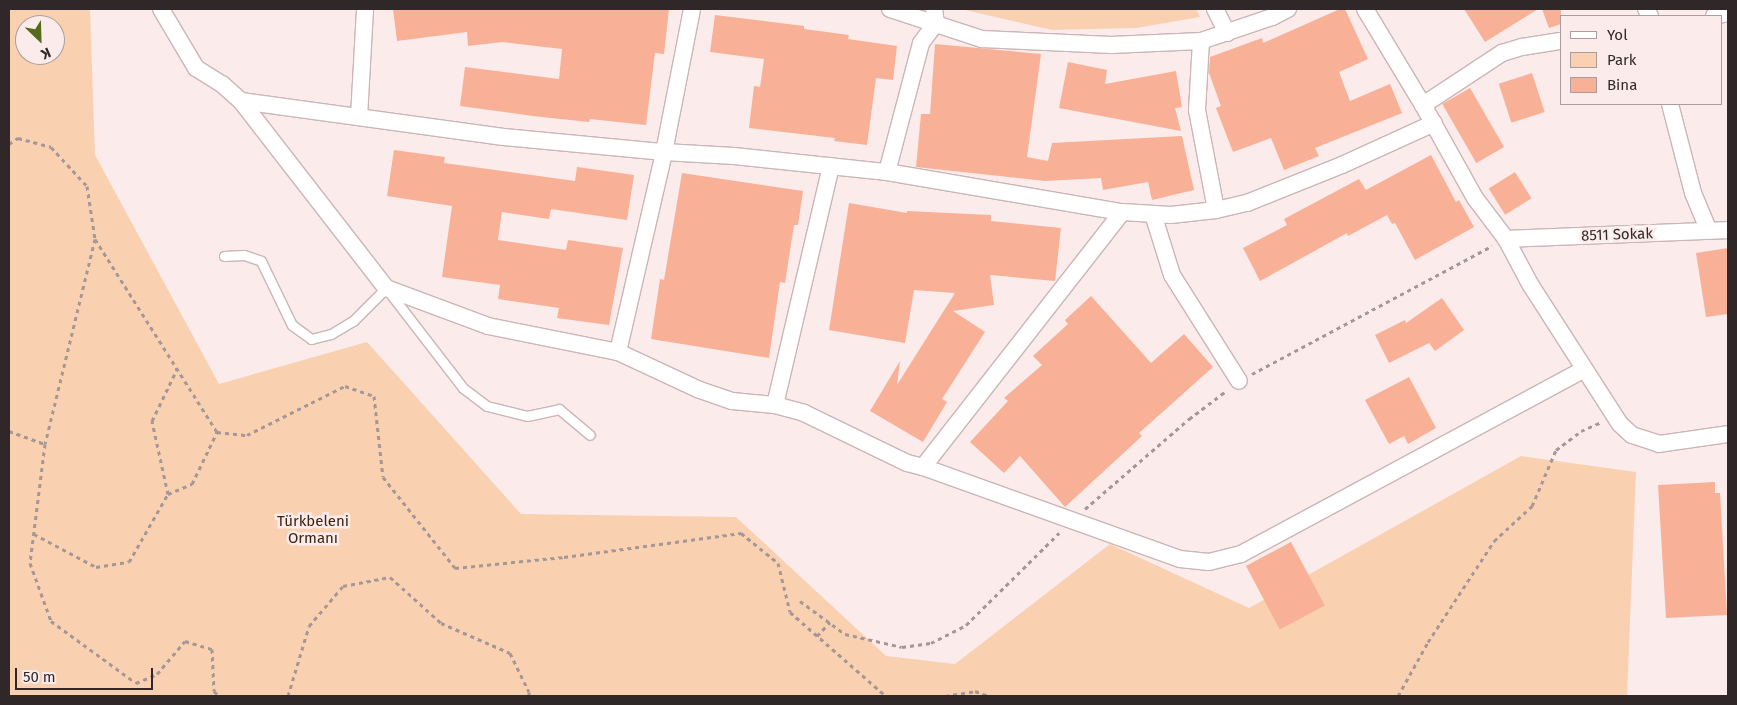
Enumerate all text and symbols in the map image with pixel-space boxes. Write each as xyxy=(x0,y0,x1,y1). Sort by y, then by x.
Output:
north arrow xyxy=(15,15,65,65)
legend xyxy=(1560,15,1722,105)
text: Yol xyxy=(1607,26,1628,44)
text: K xyxy=(38,44,53,63)
text: Park xyxy=(1607,51,1637,69)
text: Bina xyxy=(1607,76,1637,94)
street label: 8511 Sokak xyxy=(1581,225,1653,245)
park label: Türkbeleni Ormanı xyxy=(277,512,349,547)
scale bar xyxy=(18,658,155,690)
text: 50 m xyxy=(23,668,56,686)

